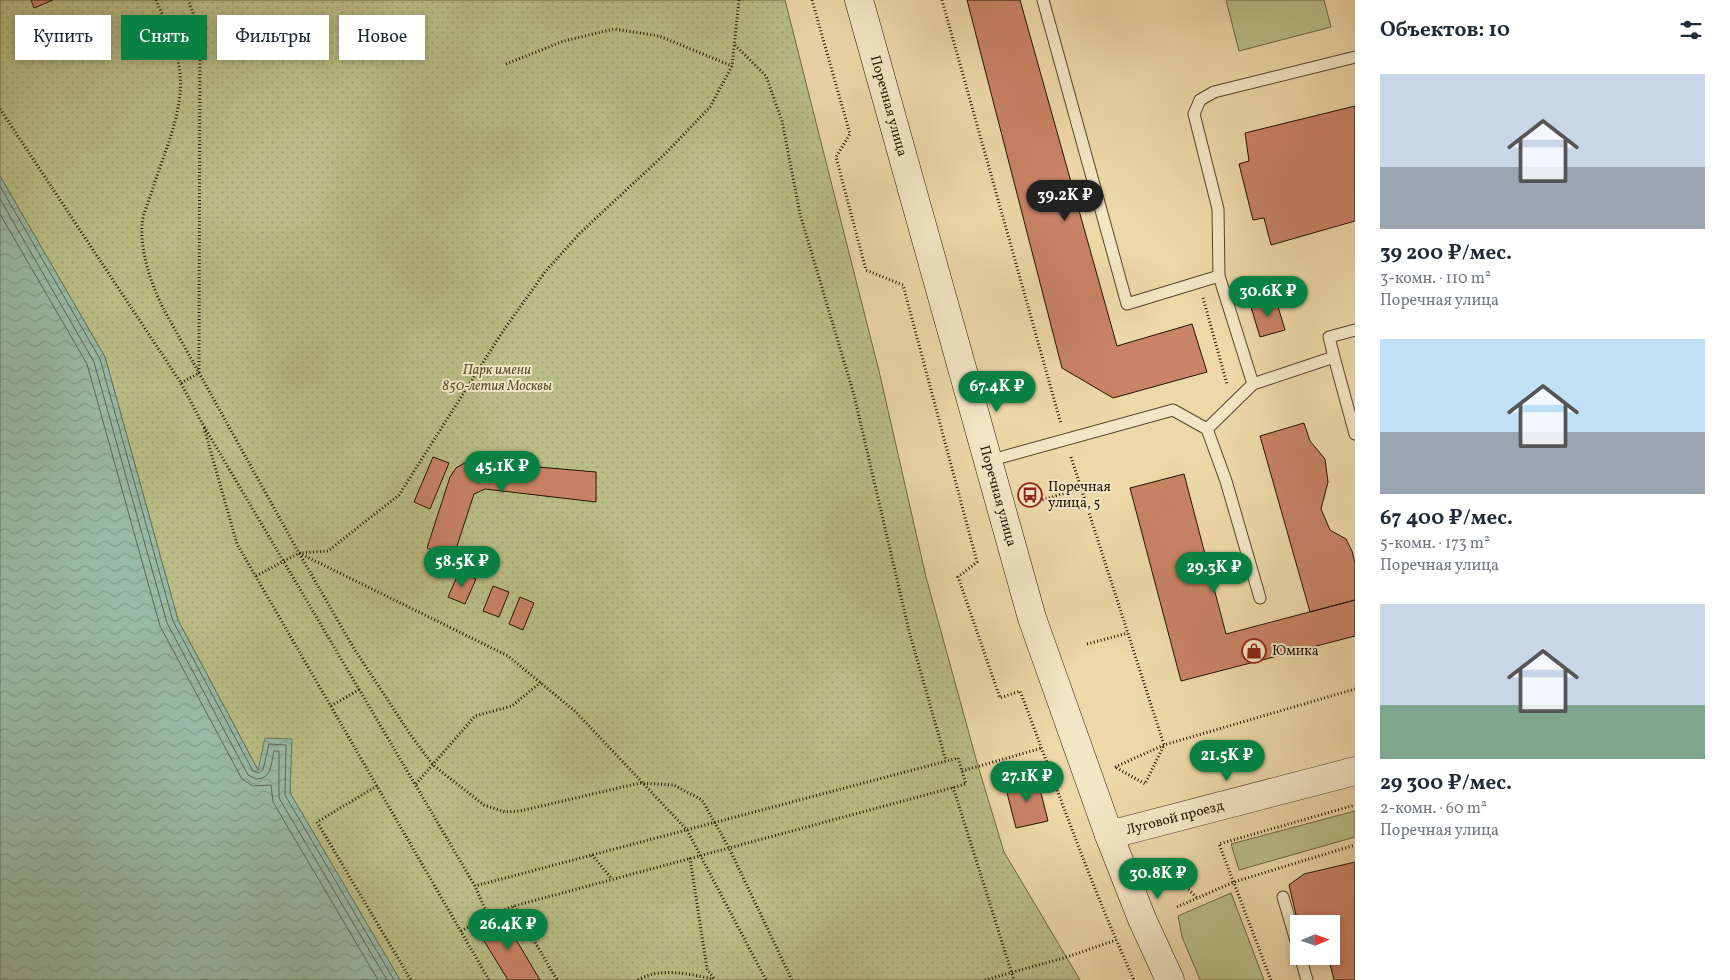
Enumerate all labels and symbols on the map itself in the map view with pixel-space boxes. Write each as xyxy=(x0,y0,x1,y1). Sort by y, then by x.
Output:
street label: Поречная улица xyxy=(865,53,912,159)
pin: 39.2K ₽ xyxy=(1019,180,1111,222)
pin: 30.6K ₽ xyxy=(1222,276,1314,318)
park label: Парк имени 850-летия Москвы xyxy=(442,361,552,396)
pin: 67.4K ₽ xyxy=(951,370,1043,413)
street label: Поречная улица xyxy=(975,443,1021,549)
pin: 45.1K ₽ xyxy=(456,450,548,493)
place label: Поречная улица, 5 xyxy=(1048,478,1111,513)
bus stop icon: Поречная улица, 5 xyxy=(1017,482,1043,508)
pin: 58.5K ₽ xyxy=(416,546,508,588)
pin: 29.3K ₽ xyxy=(1168,552,1260,594)
shop icon: Юмика xyxy=(1241,638,1267,664)
place label: Юмика xyxy=(1272,642,1319,661)
pin: 21.5K ₽ xyxy=(1181,740,1273,782)
pin: 27.1K ₽ xyxy=(981,760,1073,803)
street label: Луговой проезд xyxy=(1124,796,1226,840)
pin: 30.8K ₽ xyxy=(1112,858,1204,900)
pin: 26.4K ₽ xyxy=(462,908,554,951)
north arrow xyxy=(1290,915,1340,965)

